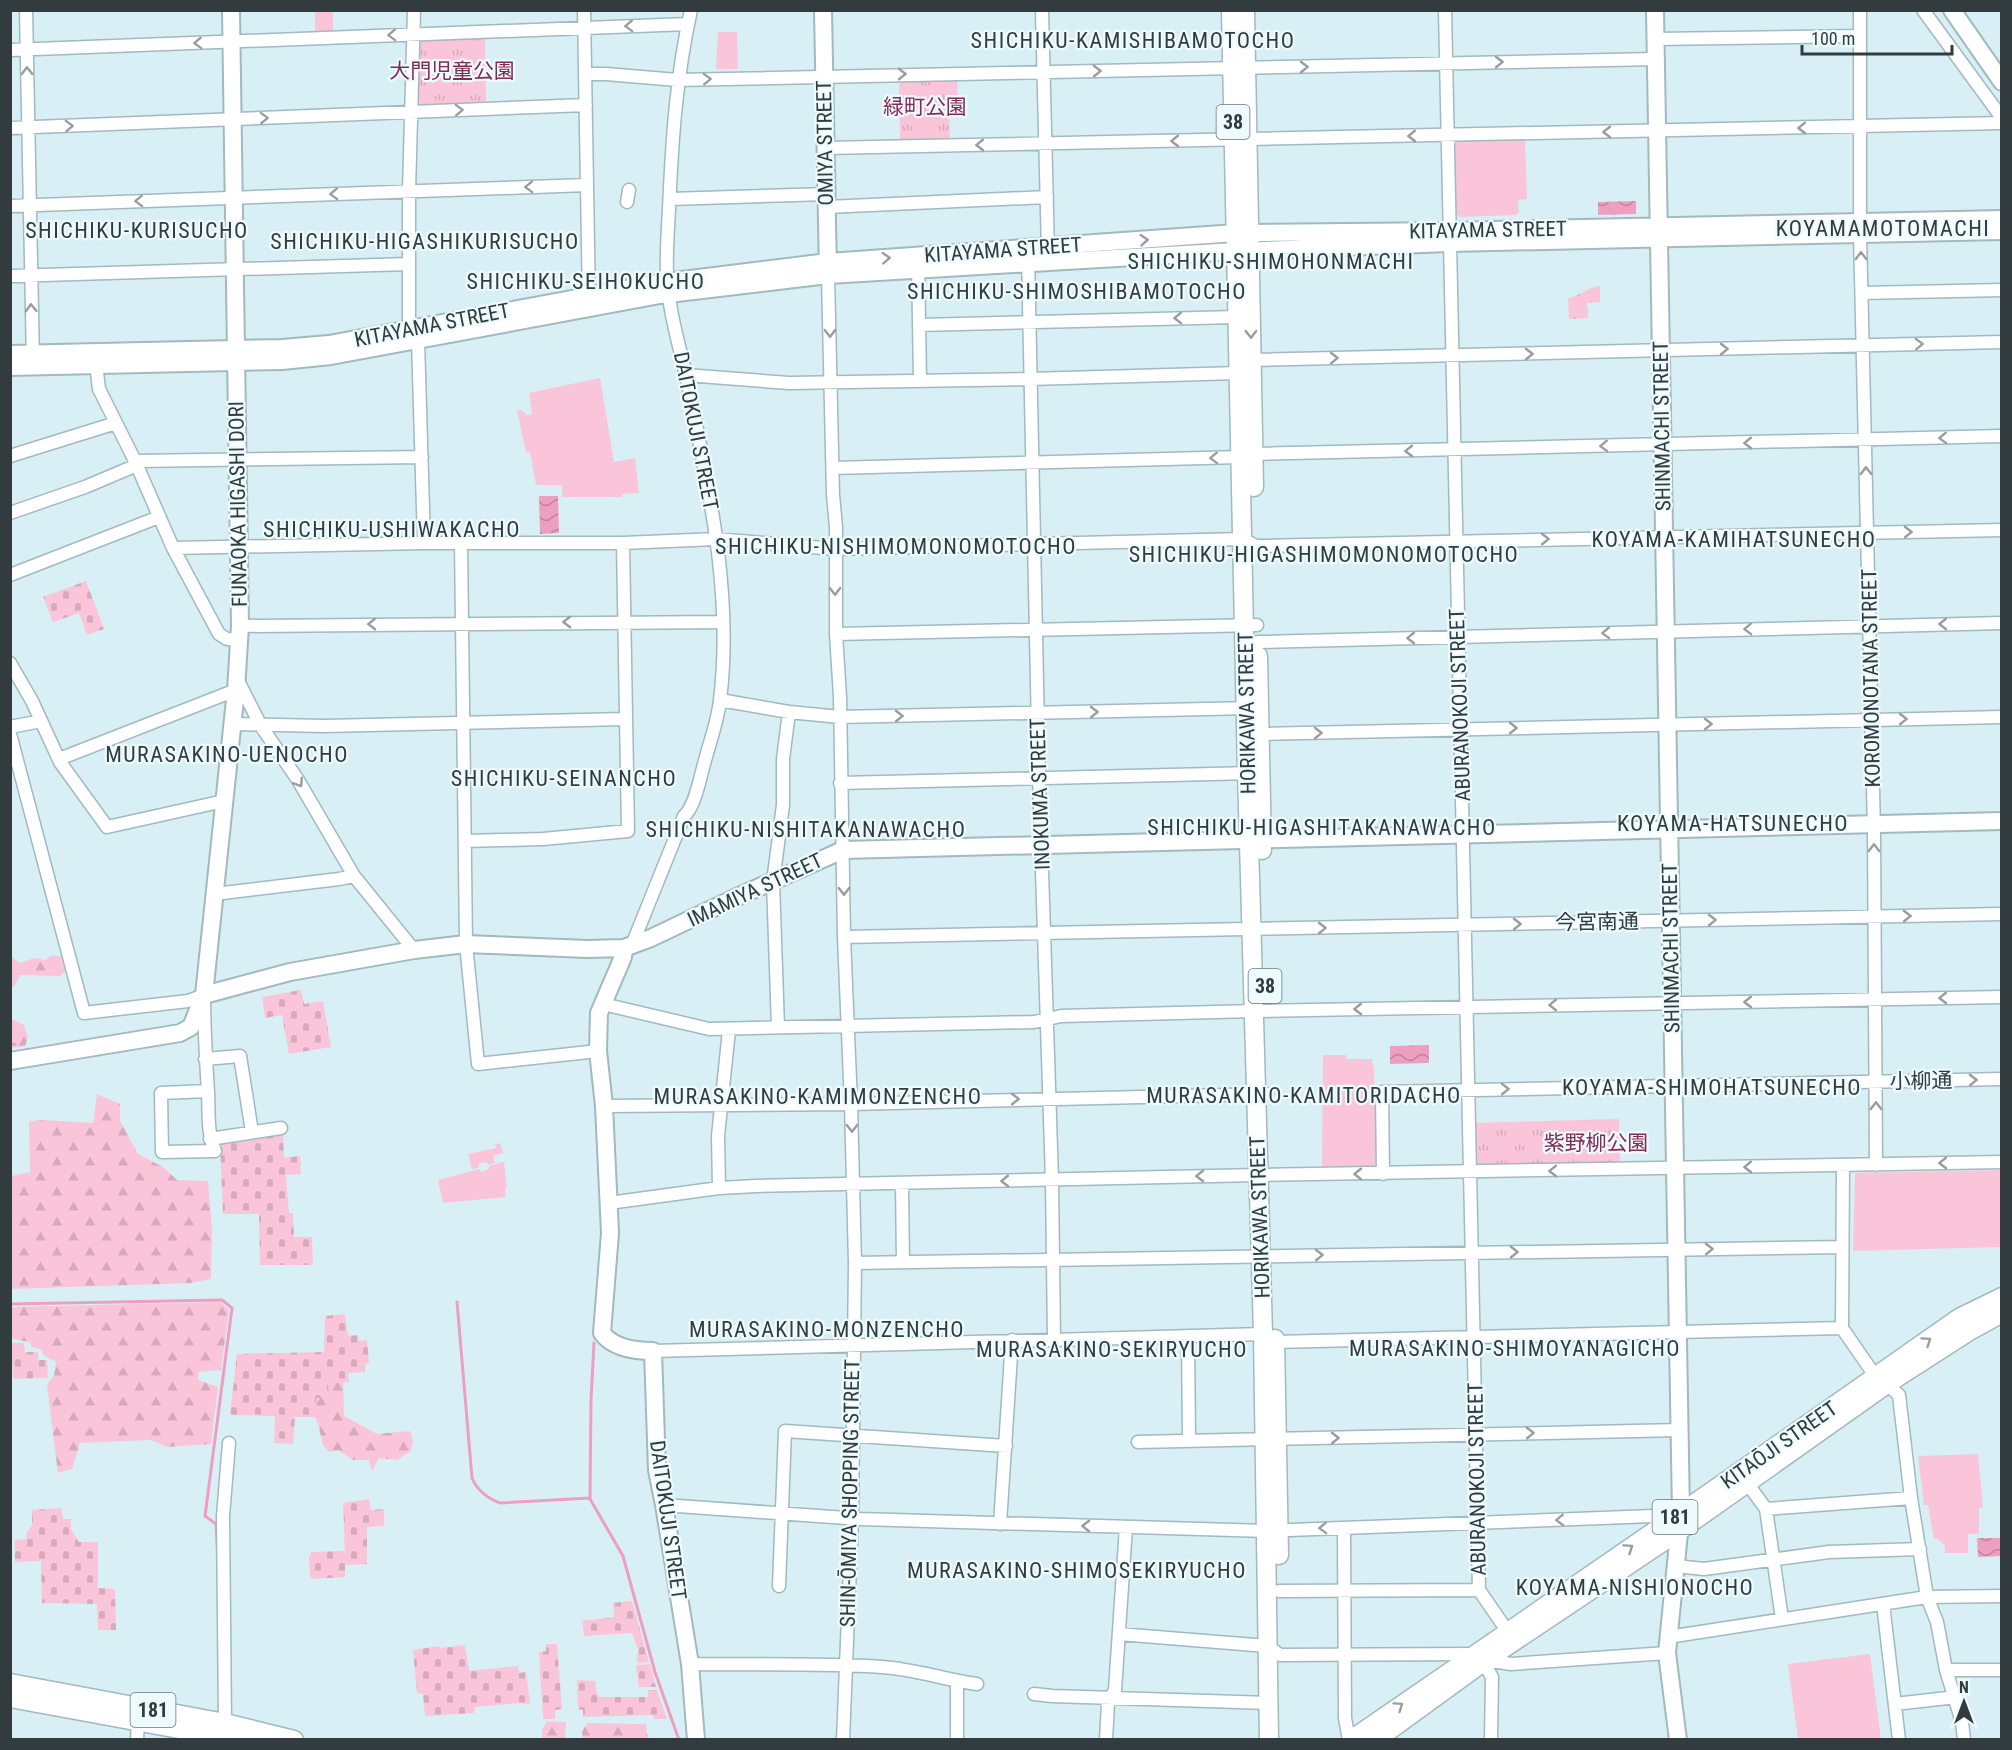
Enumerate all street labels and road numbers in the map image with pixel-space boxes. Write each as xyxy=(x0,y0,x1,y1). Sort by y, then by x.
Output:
street label: OMIYA STREET xyxy=(812,80,838,206)
road number: 38 xyxy=(1216,105,1250,139)
street label: KITAYAMA STREET xyxy=(1409,217,1567,243)
street label: KITAYAMA STREET xyxy=(923,233,1083,267)
street label: KITAYAMA STREET xyxy=(352,298,512,352)
street label: SHINMACHI STREET xyxy=(1649,341,1675,511)
street label: DAITOKUJI STREET xyxy=(669,350,723,512)
street label: FUNAOKA HIGASHI DORI xyxy=(224,401,252,607)
street label: KOROMONOTANA STREET xyxy=(1857,568,1885,788)
street label: ABURANOKOJI STREET xyxy=(1445,608,1475,802)
street label: HORIKAWA STREET xyxy=(1234,632,1260,794)
street label: INOKUMA STREET xyxy=(1025,718,1055,870)
street label: IMAMIYA STREET xyxy=(684,848,826,932)
street label: SHINMACHI STREET xyxy=(1658,863,1684,1033)
street label: 今宮南通 xyxy=(1555,909,1639,935)
road number: 38 xyxy=(1248,969,1282,1003)
street label: 小柳通 xyxy=(1889,1068,1953,1094)
street label: HORIKAWA STREET xyxy=(1245,1135,1275,1299)
street label: SHIN-ŌMIYA SHOPPING STREET xyxy=(836,1359,864,1627)
street label: ABURANOKOJI STREET xyxy=(1463,1382,1491,1576)
street label: KITAŌJI STREET xyxy=(1716,1396,1842,1494)
street label: DAITOKUJI STREET xyxy=(645,1439,691,1601)
road number: 181 xyxy=(1652,1500,1698,1534)
road number: 181 xyxy=(130,1693,176,1727)

